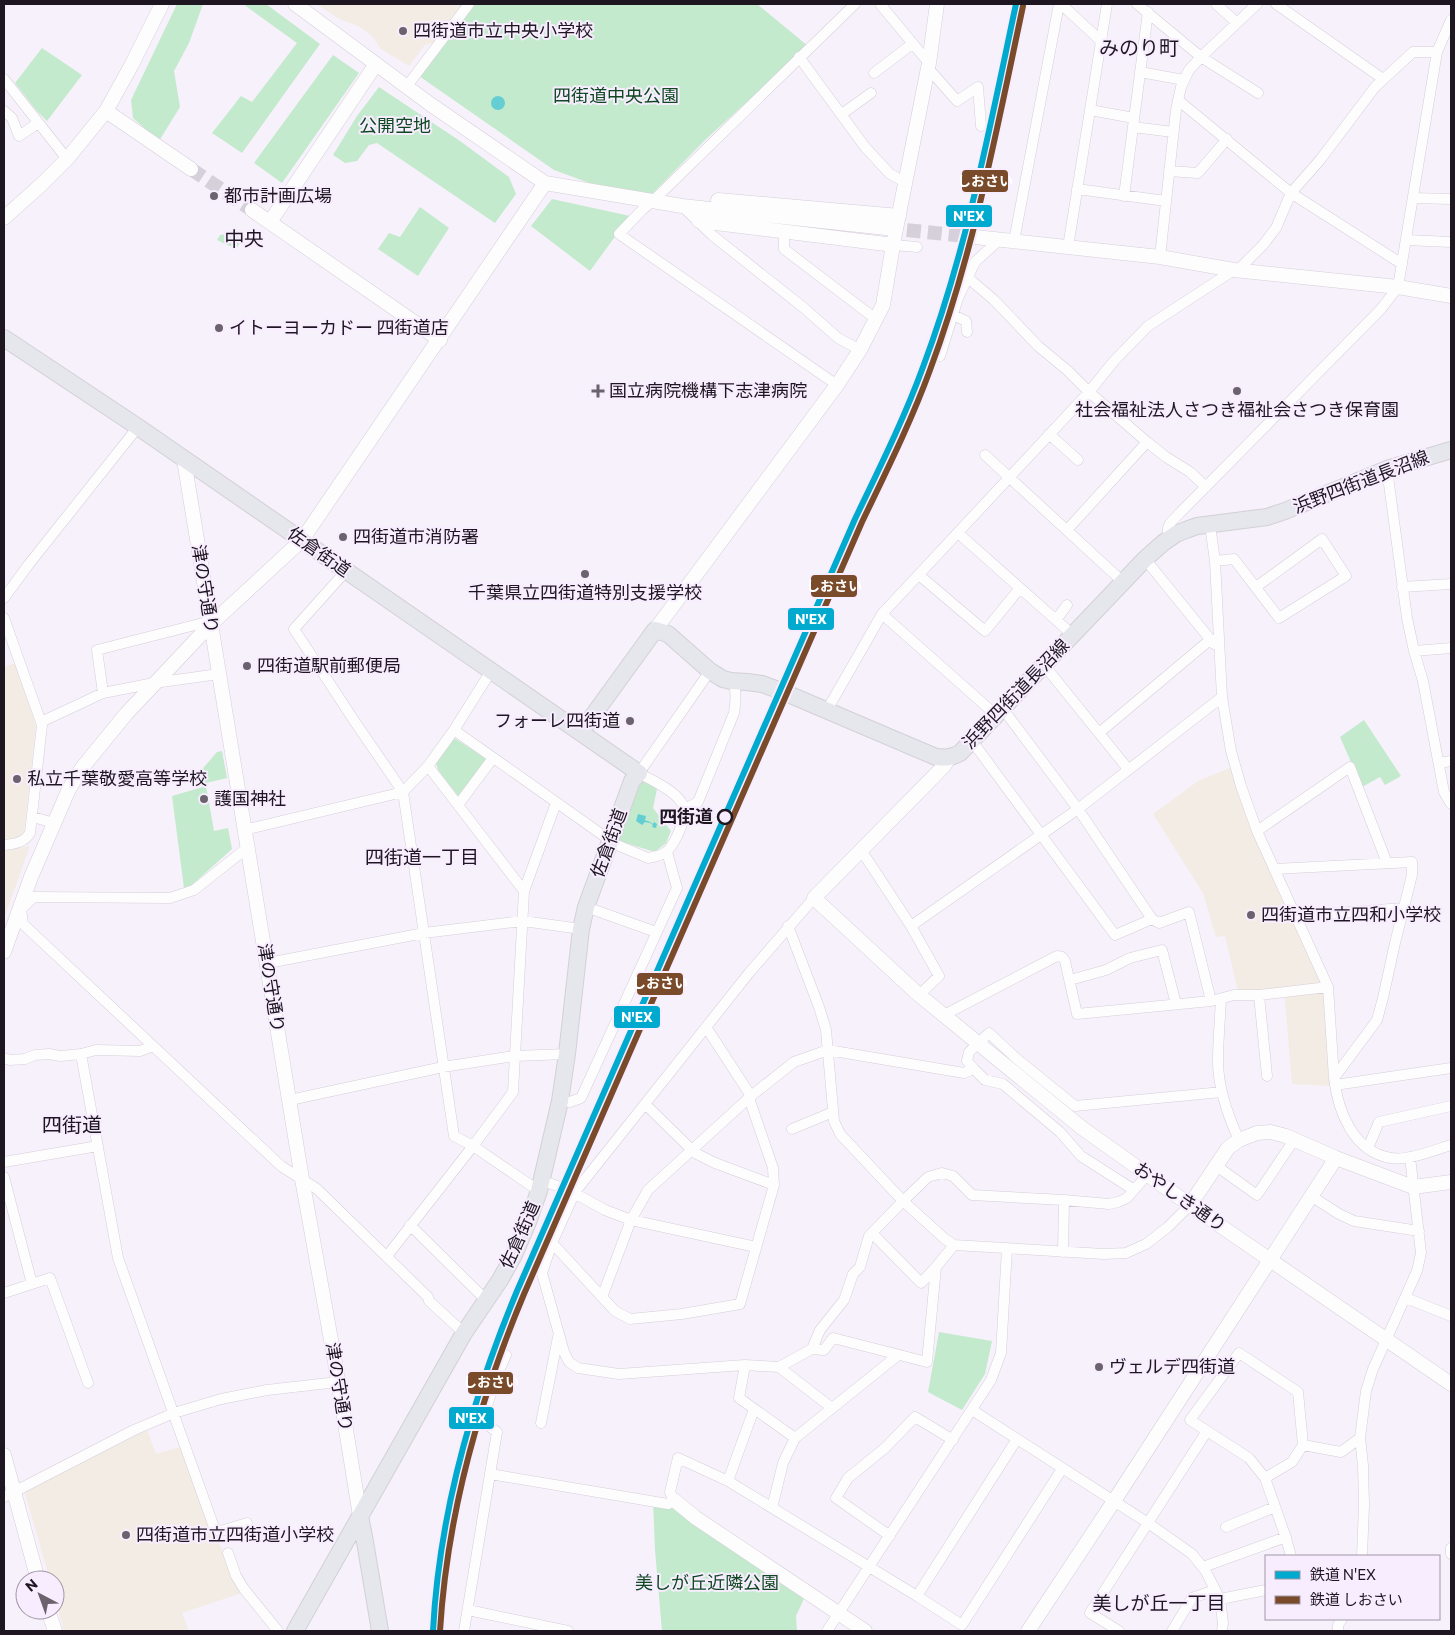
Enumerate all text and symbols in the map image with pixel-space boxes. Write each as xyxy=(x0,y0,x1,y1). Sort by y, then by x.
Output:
place label: 四街道市立中央小学校 xyxy=(413,19,593,41)
marker: 四街道市立中央小学校 xyxy=(397,25,409,37)
district label: みのり町 xyxy=(1099,35,1179,59)
park label: 四街道中央公園 xyxy=(553,84,679,106)
park label: 公開空地 xyxy=(359,114,431,136)
line badge: しおさい xyxy=(961,169,1009,193)
text: しおさい xyxy=(957,172,1013,189)
place label: 都市計画広場 xyxy=(224,184,332,206)
marker: 都市計画広場 xyxy=(208,190,220,202)
line badge: N'EX xyxy=(945,204,993,228)
text: N'EX xyxy=(953,207,985,224)
district label: 中央 xyxy=(224,226,264,250)
place label: イトーヨーカドー 四街道店 xyxy=(229,316,448,338)
marker: イトーヨーカドー 四街道店 xyxy=(213,322,225,334)
place label: 国立病院機構下志津病院 xyxy=(609,379,807,401)
marker: 国立病院機構下志津病院 xyxy=(591,384,605,398)
marker: 社会福祉法人さつき福祉会さつき保育園 xyxy=(1231,385,1243,397)
place label: 社会福祉法人さつき福祉会さつき保育園 xyxy=(1075,398,1399,420)
street label: 浜野四街道長沼線 xyxy=(1289,445,1432,517)
street label: 佐倉街道 xyxy=(284,522,355,581)
place label: 四街道市消防署 xyxy=(353,525,479,547)
marker: 四街道市消防署 xyxy=(337,531,349,543)
street label: 津の守通り xyxy=(188,543,224,635)
marker: 千葉県立四街道特別支援学校 xyxy=(579,568,591,580)
line badge: しおさい xyxy=(810,574,858,598)
text: しおさい xyxy=(806,577,862,594)
place label: 千葉県立四街道特別支援学校 xyxy=(468,581,702,603)
line badge: N'EX xyxy=(787,607,835,631)
text: N'EX xyxy=(795,610,827,627)
street label: 浜野四街道長沼線 xyxy=(957,634,1073,753)
place label: 四街道駅前郵便局 xyxy=(257,654,401,676)
marker: 四街道駅前郵便局 xyxy=(241,660,253,672)
place label: フォーレ四街道 xyxy=(494,709,620,731)
marker: フォーレ四街道 xyxy=(624,715,636,727)
place label: 私立千葉敬愛高等学校 xyxy=(27,767,207,789)
marker: 私立千葉敬愛高等学校 xyxy=(11,773,23,785)
place label: 護国神社 xyxy=(214,787,286,809)
marker: 護国神社 xyxy=(198,793,210,805)
street label: 佐倉街道 xyxy=(585,805,631,880)
place label: 四街道 xyxy=(659,805,713,827)
marker: 四街道 xyxy=(717,809,733,825)
district label: 四街道一丁目 xyxy=(365,845,479,868)
place label: 四街道市立四和小学校 xyxy=(1261,903,1441,925)
marker: 四街道市立四和小学校 xyxy=(1245,909,1257,921)
street label: 津の守通り xyxy=(254,942,290,1034)
line badge: しおさい xyxy=(636,972,684,996)
text: しおさい xyxy=(632,974,688,991)
line badge: N'EX xyxy=(613,1005,661,1029)
text: N'EX xyxy=(621,1008,653,1025)
district label: 四街道 xyxy=(42,1112,102,1136)
street label: おやしき通り xyxy=(1130,1156,1231,1236)
street label: 佐倉街道 xyxy=(494,1197,544,1272)
street label: 津の守通り xyxy=(322,1341,358,1433)
place label: ヴェルデ四街道 xyxy=(1109,1355,1235,1377)
marker: ヴェルデ四街道 xyxy=(1093,1361,1105,1373)
line badge: しおさい xyxy=(467,1371,514,1395)
text: しおさい xyxy=(463,1373,519,1390)
line badge: N'EX xyxy=(448,1406,495,1430)
text: N'EX xyxy=(455,1409,487,1426)
place label: 四街道市立四街道小学校 xyxy=(136,1523,334,1545)
marker: 四街道市立四街道小学校 xyxy=(120,1529,132,1541)
legend xyxy=(1265,1555,1440,1620)
text: 鉄道 N'EX xyxy=(1310,1565,1376,1583)
north arrow xyxy=(15,1570,65,1620)
park label: 美しが丘近隣公園 xyxy=(635,1571,779,1593)
text: N xyxy=(22,1575,41,1595)
text: 鉄道 しおさい xyxy=(1310,1590,1403,1608)
district label: 美しが丘一丁目 xyxy=(1092,1591,1226,1614)

